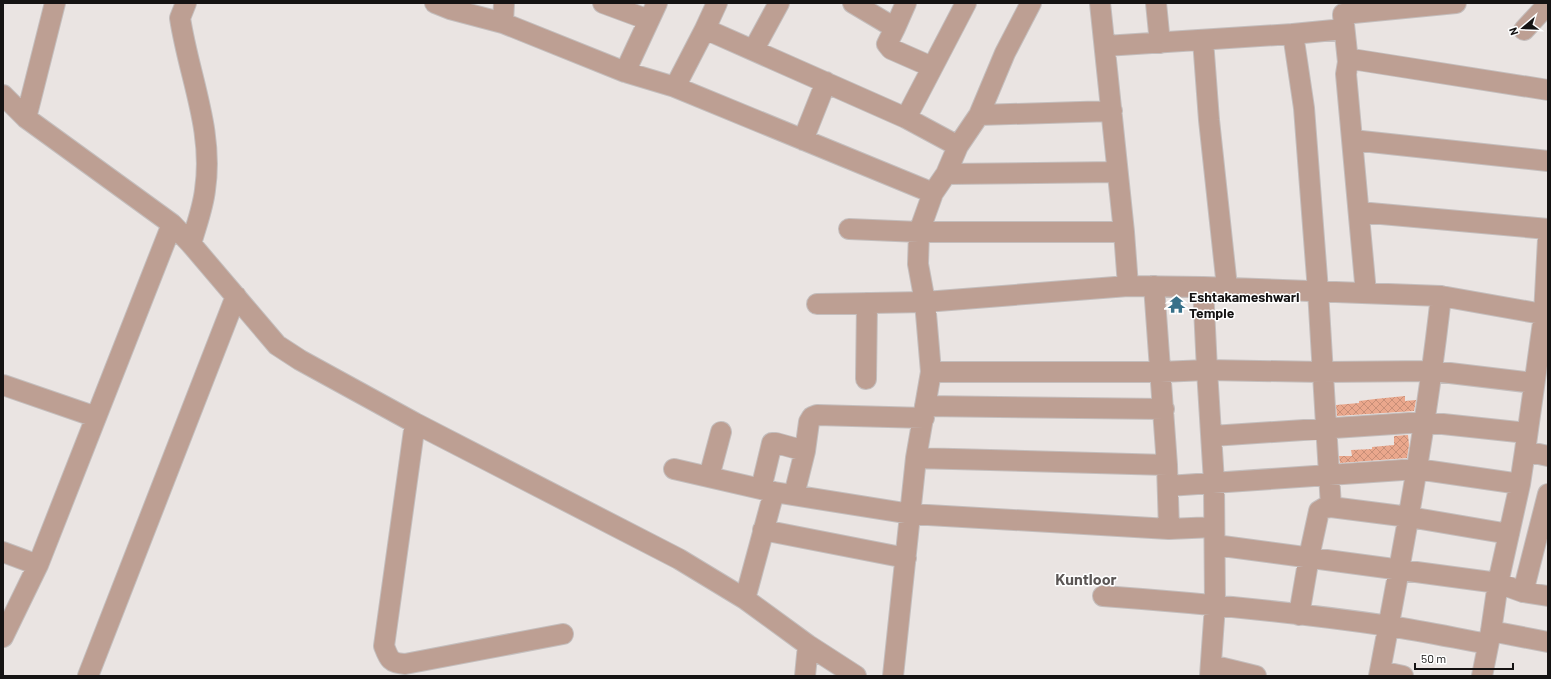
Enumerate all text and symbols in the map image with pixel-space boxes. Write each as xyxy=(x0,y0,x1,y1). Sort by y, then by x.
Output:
north arrow xyxy=(1503,8,1543,48)
text: N xyxy=(1506,26,1520,37)
place label: Eshtakameshwari Temple xyxy=(1189,288,1300,321)
temple icon: Eshtakameshwari Temple xyxy=(1166,295,1186,315)
district label: Kuntloor xyxy=(1055,569,1117,588)
scale bar xyxy=(1415,645,1513,671)
text: 50 m xyxy=(1421,651,1446,665)

